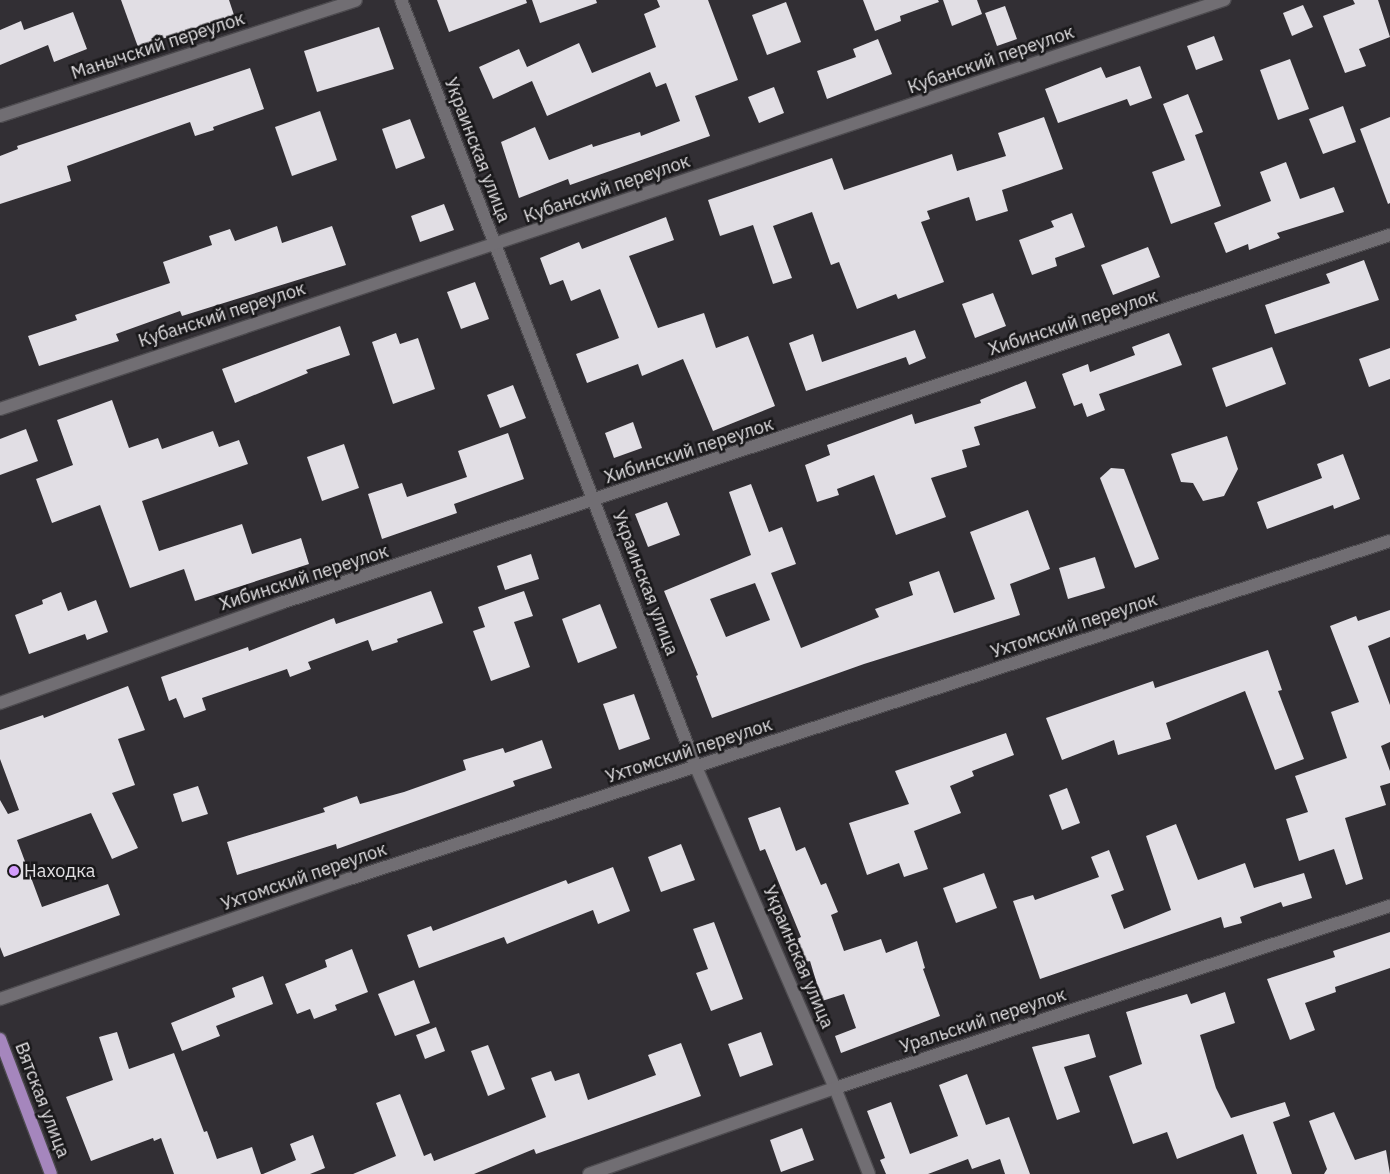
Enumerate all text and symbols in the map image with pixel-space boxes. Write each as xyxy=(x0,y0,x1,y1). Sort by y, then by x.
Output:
street label: Манычский переулок xyxy=(69,8,247,84)
street label: Кубанский переулок xyxy=(905,21,1077,99)
street label: Украинская улица xyxy=(439,75,515,225)
street label: Кубанский переулок xyxy=(521,150,693,228)
street label: Кубанский переулок xyxy=(136,278,308,352)
street label: Хибинский переулок xyxy=(986,285,1160,361)
street label: Хибинский переулок xyxy=(602,413,776,489)
street label: Украинская улица xyxy=(607,508,683,658)
street label: Хибинский переулок xyxy=(217,540,391,616)
street label: Ухтомский переулок xyxy=(988,589,1160,663)
street label: Ухтомский переулок xyxy=(603,714,775,788)
street label: Ухтомский переулок xyxy=(218,838,390,916)
place label: Находка xyxy=(24,860,95,882)
marker: Находка xyxy=(8,865,20,877)
street label: Украинская улица xyxy=(758,882,838,1032)
street label: Уральский переулок xyxy=(897,984,1069,1058)
street label: Вятская улица xyxy=(10,1039,74,1161)

